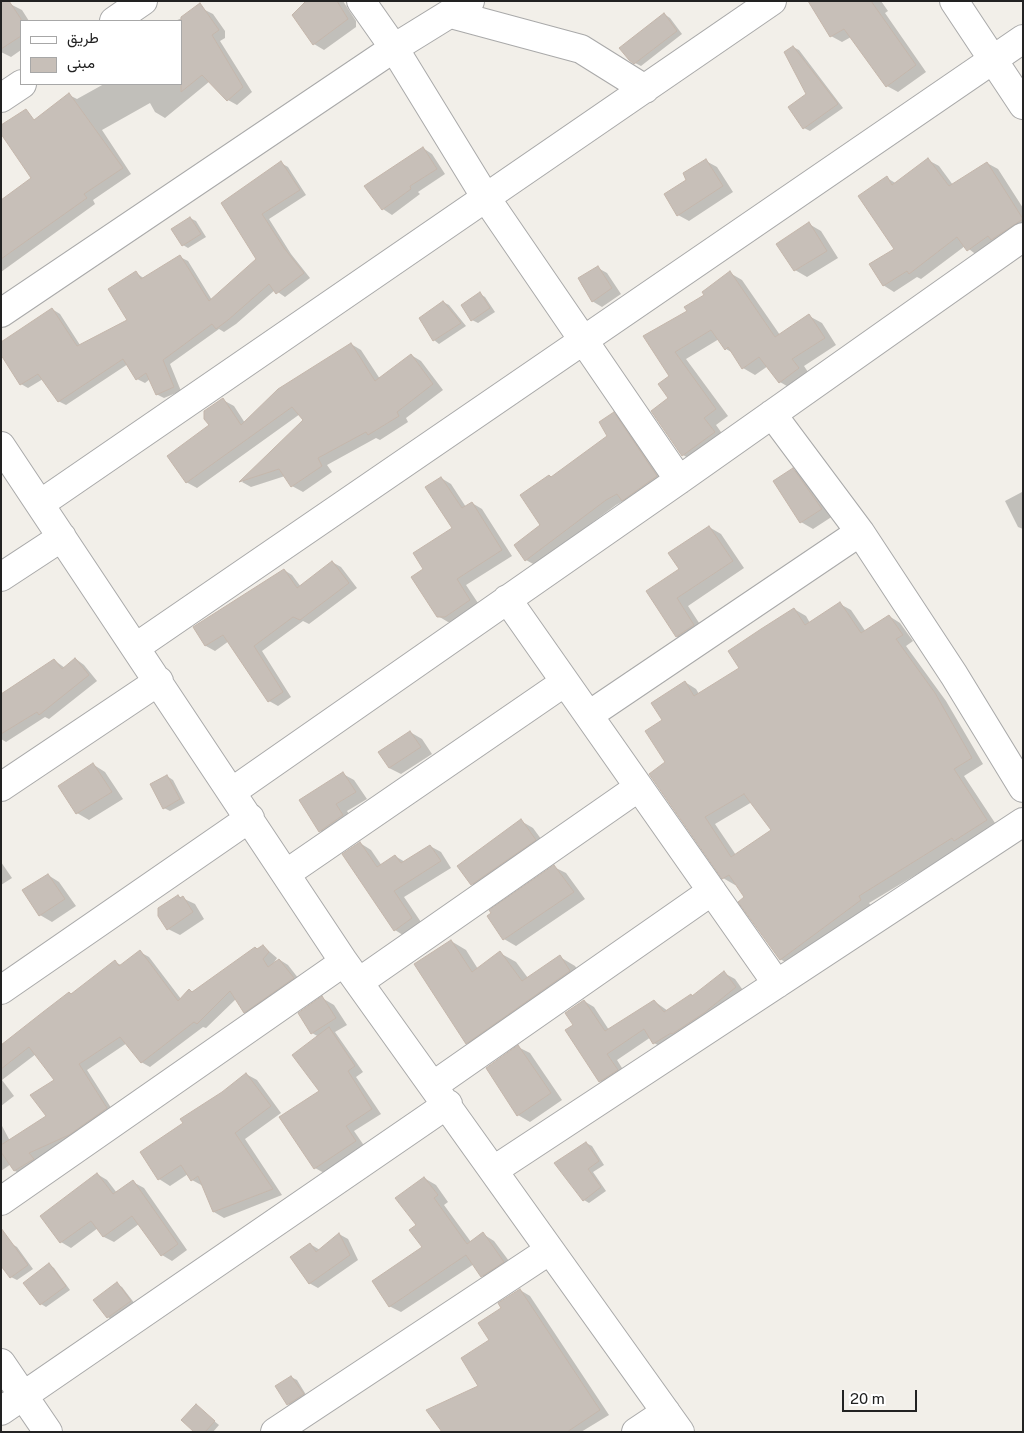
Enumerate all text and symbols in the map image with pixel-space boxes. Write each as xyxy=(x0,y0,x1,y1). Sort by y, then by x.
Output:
legend xyxy=(20,20,182,85)
text: طريق xyxy=(67,29,99,46)
text: مبنى xyxy=(67,54,95,71)
scale bar xyxy=(844,1380,919,1412)
text: 20 m xyxy=(850,1390,885,1407)

